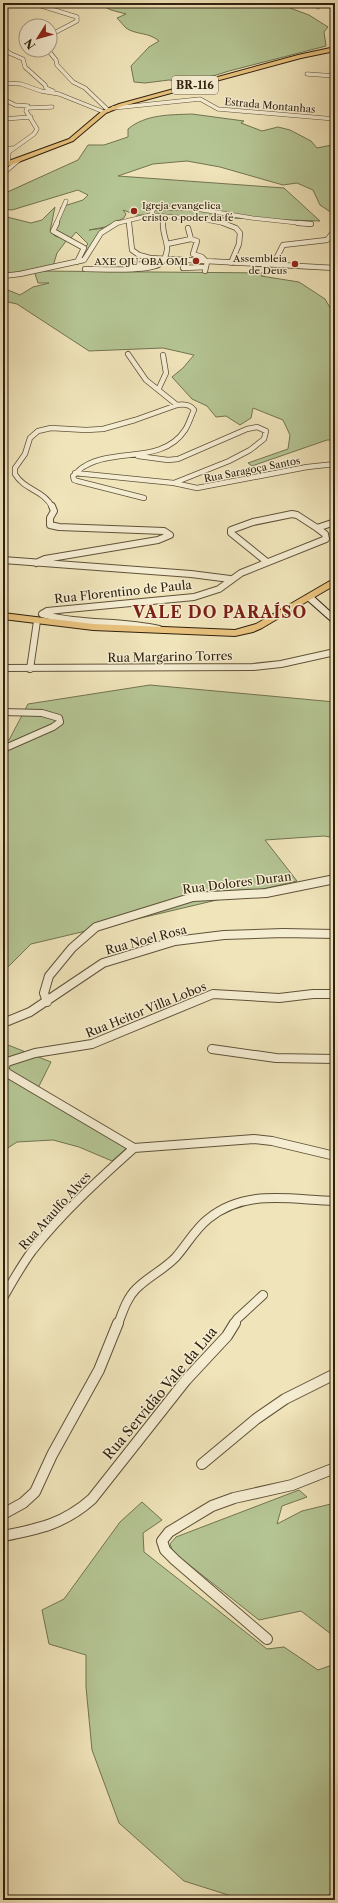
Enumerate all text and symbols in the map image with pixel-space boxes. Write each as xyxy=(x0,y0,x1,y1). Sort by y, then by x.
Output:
north arrow xyxy=(18,18,58,58)
text: N xyxy=(21,36,38,52)
road number: BR-116 xyxy=(172,76,218,94)
street label: Estrada Montanhas xyxy=(224,95,316,116)
place label: Igreja evangelica cristo o poder da fé xyxy=(142,199,234,224)
marker: Igreja evangelica cristo o poder da fé xyxy=(129,206,139,216)
place label: Assembleia de Deus xyxy=(232,252,288,277)
place label: AXE OJU OBA OMI xyxy=(93,255,188,268)
marker: AXE OJU OBA OMI xyxy=(191,256,201,266)
marker: Assembleia de Deus xyxy=(290,259,300,269)
street label: Rua Saragoça Santos xyxy=(203,454,301,485)
street label: Rua Florentino de Paula xyxy=(54,577,193,606)
district label: VALE DO PARAÍSO xyxy=(132,602,307,622)
street label: Rua Margarino Torres xyxy=(107,648,233,665)
street label: Rua Dolores Duran xyxy=(182,868,293,897)
street label: Rua Noel Rosa xyxy=(104,921,189,958)
street label: Rua Heitor Villa Lobos xyxy=(83,978,208,1041)
street label: Rua Ataulfo Alves xyxy=(16,1168,94,1253)
street label: Rua Servidão Vale da Lua xyxy=(99,1322,221,1463)

